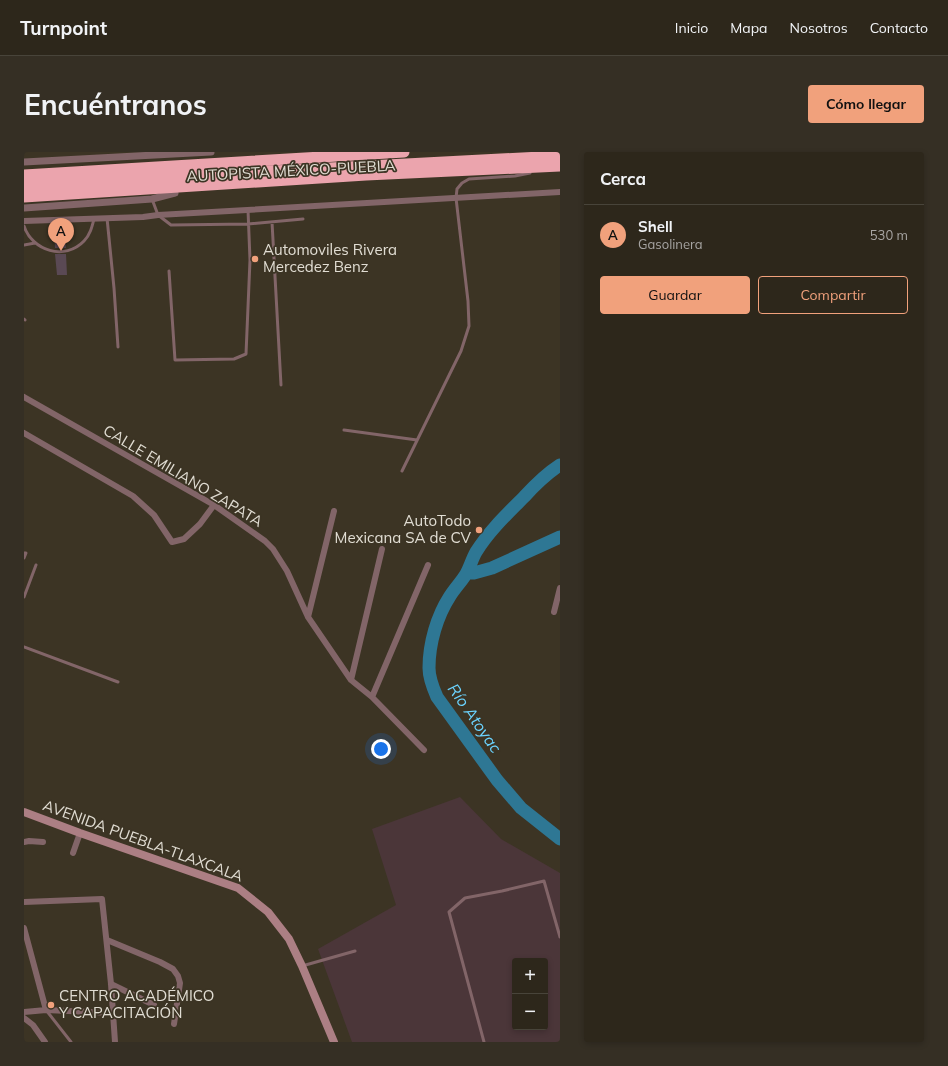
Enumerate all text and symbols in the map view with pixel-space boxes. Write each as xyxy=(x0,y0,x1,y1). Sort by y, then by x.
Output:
text: Turnpoint xyxy=(20,16,107,40)
text: Inicio xyxy=(675,19,708,37)
text: Mapa xyxy=(730,19,768,37)
text: Nosotros xyxy=(790,19,848,37)
text: Contacto xyxy=(870,19,928,37)
button: Cómo llegar xyxy=(808,85,924,123)
text: Encuéntranos xyxy=(24,87,207,122)
street label: AUTOPISTA MÉXICO-PUEBLA xyxy=(186,156,396,185)
text: Cerca xyxy=(600,168,646,189)
text: Shell xyxy=(638,217,673,236)
pin: A xyxy=(48,218,74,251)
text: A xyxy=(608,227,618,243)
text: 530 m xyxy=(870,227,908,243)
text: Gasolinera xyxy=(638,236,703,252)
place label: Automoviles Rivera Mercedez Benz xyxy=(263,240,397,276)
marker: Automoviles Rivera Mercedez Benz xyxy=(250,254,260,264)
button: Guardar xyxy=(600,276,750,314)
button: Compartir xyxy=(758,276,908,314)
street label: CALLE EMILIANO ZAPATA xyxy=(100,420,266,531)
place label: AutoTodo Mexicana SA de CV xyxy=(335,511,472,547)
marker: AutoTodo Mexicana SA de CV xyxy=(474,525,484,535)
water label: Río Atoyac xyxy=(444,679,506,757)
your location xyxy=(371,739,391,759)
street label: AVENIDA PUEBLA-TLAXCALA xyxy=(40,795,246,886)
map controls xyxy=(512,958,548,1030)
button: + xyxy=(512,958,548,994)
place label: CENTRO ACADÉMICO Y CAPACITACIÓN xyxy=(58,986,214,1022)
button: − xyxy=(512,994,548,1030)
marker: CENTRO ACADÉMICO Y CAPACITACIÓN xyxy=(46,1000,56,1010)

